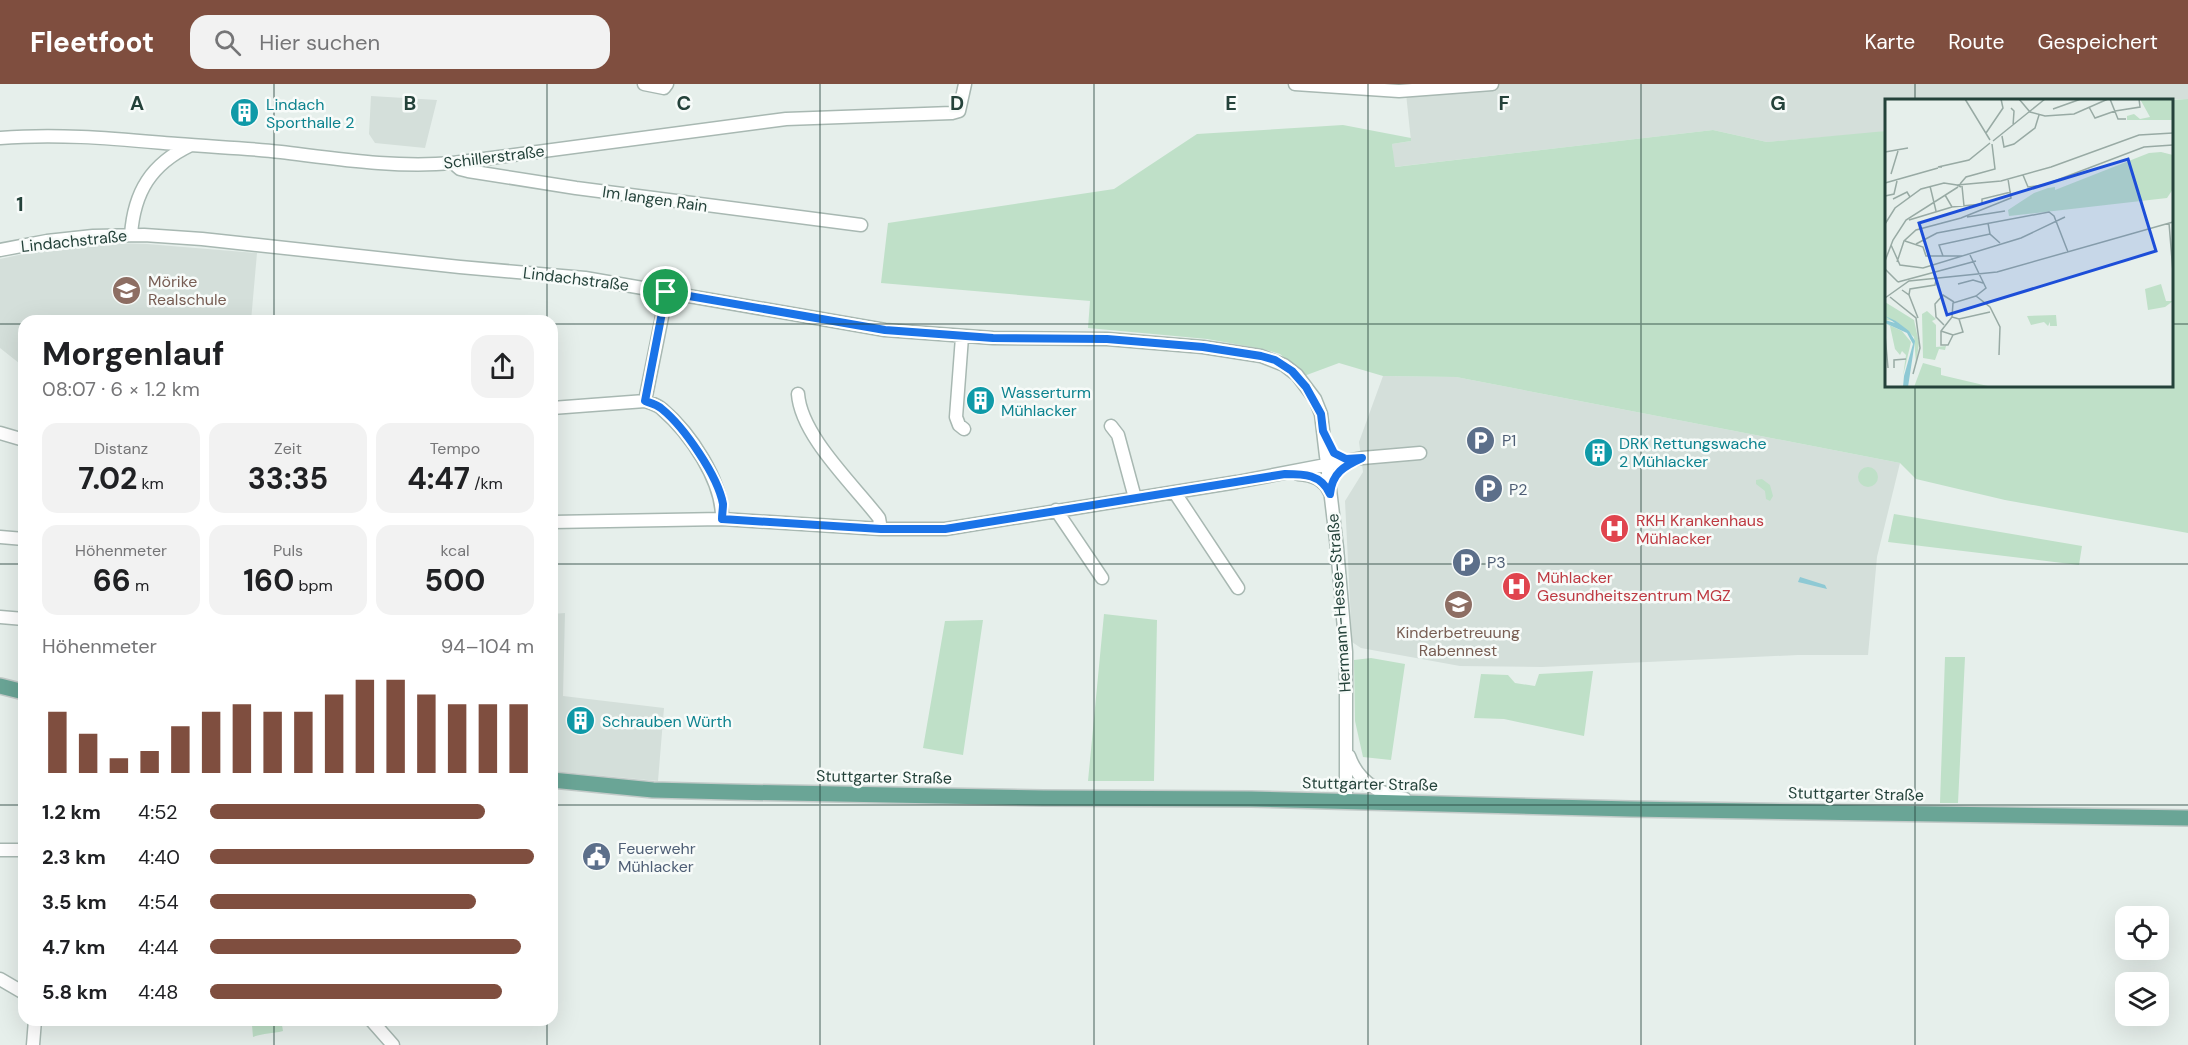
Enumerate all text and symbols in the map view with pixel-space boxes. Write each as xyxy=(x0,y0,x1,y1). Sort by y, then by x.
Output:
search box xyxy=(190,15,610,69)
text: Fleetfoot xyxy=(30,24,154,61)
icon: search xyxy=(211,26,244,59)
text: Hier suchen xyxy=(259,28,380,57)
text: Karte xyxy=(1864,28,1915,56)
text: Route xyxy=(1948,28,2004,56)
text: Gespeichert xyxy=(2037,28,2158,56)
text: A xyxy=(130,90,144,116)
text: B xyxy=(404,90,416,116)
text: C xyxy=(677,90,691,116)
text: D xyxy=(950,90,964,116)
text: E xyxy=(1225,90,1237,116)
text: F xyxy=(1498,90,1510,116)
text: G xyxy=(1770,90,1786,116)
place label: Lindach Sporthalle 2 xyxy=(266,94,355,133)
building icon: Lindach Sporthalle 2 xyxy=(229,97,261,129)
inset map xyxy=(1885,99,2173,387)
street label: Schillerstraße xyxy=(442,140,546,174)
street label: Im langen Rain xyxy=(601,181,709,217)
text: 1 xyxy=(16,191,24,217)
street label: Lindachstraße xyxy=(20,225,128,257)
street label: Lindachstraße xyxy=(522,262,630,296)
pin xyxy=(640,266,691,317)
place label: Mörike Realschule xyxy=(148,271,227,310)
school or university icon: Mörike Realschule xyxy=(111,274,143,306)
icon: arrive xyxy=(649,275,682,308)
text: Morgenlauf xyxy=(42,332,224,375)
button: share xyxy=(471,335,534,398)
text: 08:07 · 6 × 1.2 km xyxy=(42,376,200,402)
place label: Wasserturm Mühlacker xyxy=(1001,382,1091,421)
building icon: Wasserturm Mühlacker xyxy=(964,385,996,417)
parking icon: P1 xyxy=(1465,424,1497,456)
place label: P1 xyxy=(1502,430,1516,451)
place label: DRK Rettungswache 2 Mühlacker xyxy=(1619,433,1767,472)
building icon: DRK Rettungswache 2 Mühlacker xyxy=(1582,436,1614,468)
text: Distanz xyxy=(94,438,148,459)
text: Zeit xyxy=(274,438,302,459)
text: Tempo xyxy=(430,438,480,459)
text: 7.02 xyxy=(78,459,137,498)
text: 33:35 xyxy=(248,459,328,498)
text: 4:47 xyxy=(407,459,470,498)
text: km xyxy=(137,473,164,494)
text: /km xyxy=(470,473,503,494)
parking icon: P2 xyxy=(1472,473,1504,505)
place label: P2 xyxy=(1509,479,1528,500)
place label: RKH Krankenhaus Mühlacker xyxy=(1636,510,1764,549)
street label: Hermann-Hesse-Straße xyxy=(1322,513,1356,693)
hospital icon: RKH Krankenhaus Mühlacker xyxy=(1599,513,1631,545)
text: Höhenmeter xyxy=(75,540,167,561)
text: Puls xyxy=(273,540,303,561)
text: kcal xyxy=(441,540,469,561)
parking icon: P3 xyxy=(1450,546,1482,578)
place label: P3 xyxy=(1487,552,1506,573)
text: 66 xyxy=(93,561,131,600)
text: 160 xyxy=(243,561,294,600)
text: 500 xyxy=(425,561,485,600)
place label: Mühlacker Gesundheitszentrum MGZ xyxy=(1537,567,1731,606)
hospital icon: Mühlacker Gesundheitszentrum MGZ xyxy=(1500,570,1532,602)
text: m xyxy=(131,575,149,596)
text: bpm xyxy=(294,575,333,596)
school or university icon: Kinderbetreuung Rabennest xyxy=(1442,588,1474,620)
place label: Kinderbetreuung Rabennest xyxy=(1396,622,1520,661)
text: Höhenmeter xyxy=(42,633,157,659)
text: 94–104 m xyxy=(441,633,534,659)
building icon: Schrauben Würth xyxy=(565,705,597,737)
place label: Schrauben Würth xyxy=(602,711,732,732)
street label: Stuttgarter Straße xyxy=(816,765,952,789)
street label: Stuttgarter Straße xyxy=(1302,772,1438,796)
street label: Stuttgarter Straße xyxy=(1788,782,1924,806)
text: 1.2 km xyxy=(42,799,101,825)
text: 4:52 xyxy=(138,799,178,825)
place label: Feuerwehr Mühlacker xyxy=(618,838,696,877)
public building icon: Feuerwehr Mühlacker xyxy=(581,841,613,873)
text: 2.3 km xyxy=(42,844,106,870)
text: 4:40 xyxy=(138,844,180,870)
text: 3.5 km xyxy=(42,889,107,915)
text: 4:54 xyxy=(138,889,179,915)
map controls xyxy=(2115,906,2169,1026)
button: locate xyxy=(2115,906,2169,960)
text: 4.7 km xyxy=(42,934,105,960)
text: 4:44 xyxy=(138,934,178,960)
button: layers xyxy=(2115,972,2169,1026)
text: 5.8 km xyxy=(42,979,107,1005)
text: 4:48 xyxy=(138,979,178,1005)

